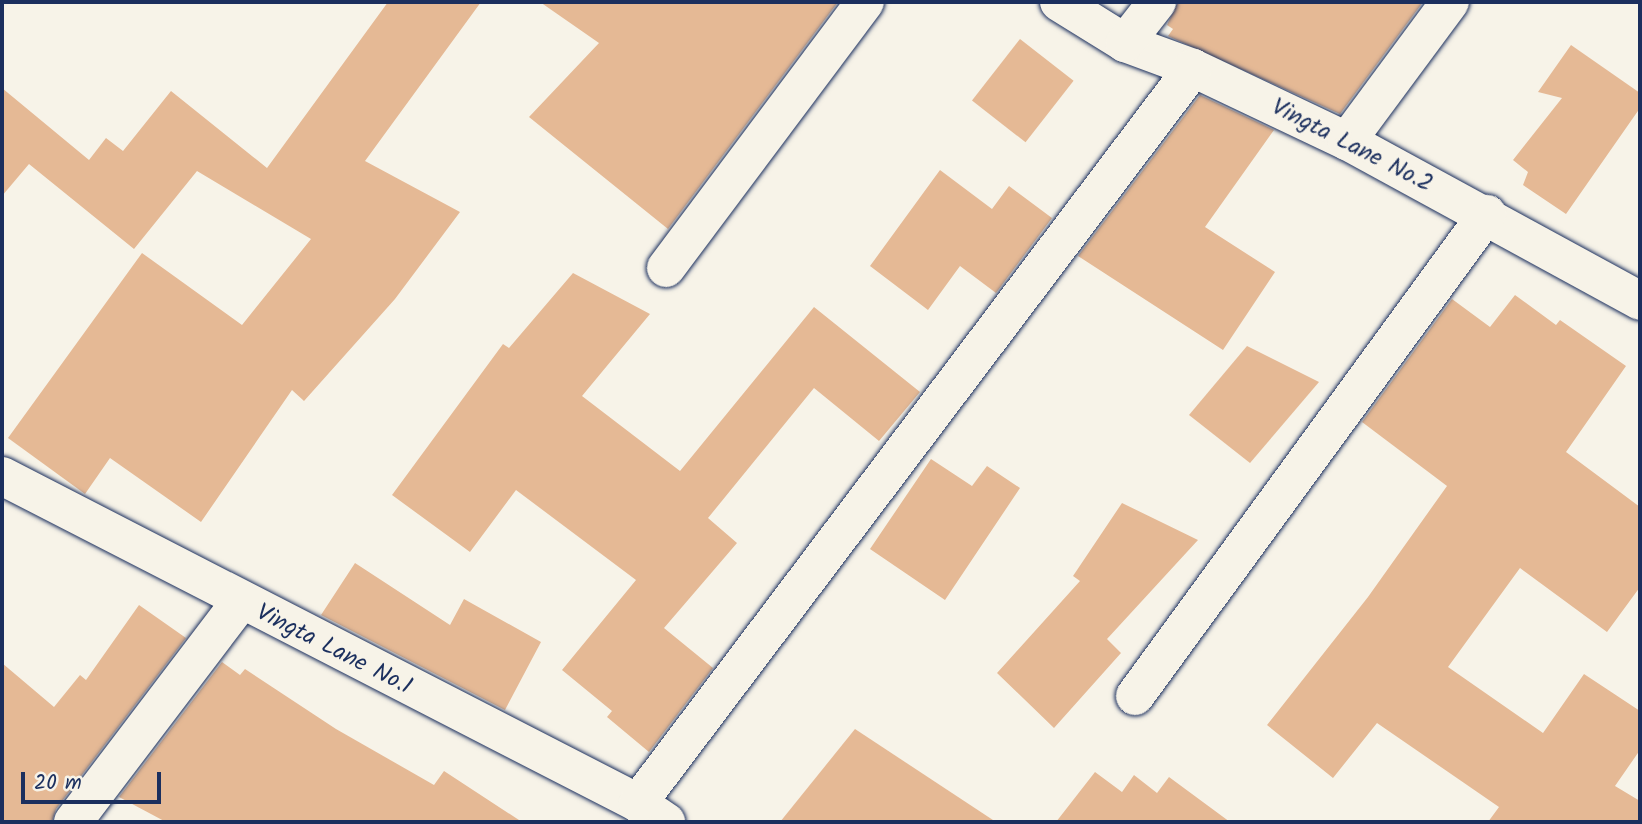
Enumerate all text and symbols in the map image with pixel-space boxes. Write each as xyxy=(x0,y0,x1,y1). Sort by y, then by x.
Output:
street label: Vingta Lane No.2 xyxy=(1267,93,1437,199)
street label: Vingta Lane No.1 xyxy=(251,598,417,702)
scale bar xyxy=(24,758,164,802)
text: 20 m xyxy=(34,767,82,800)

